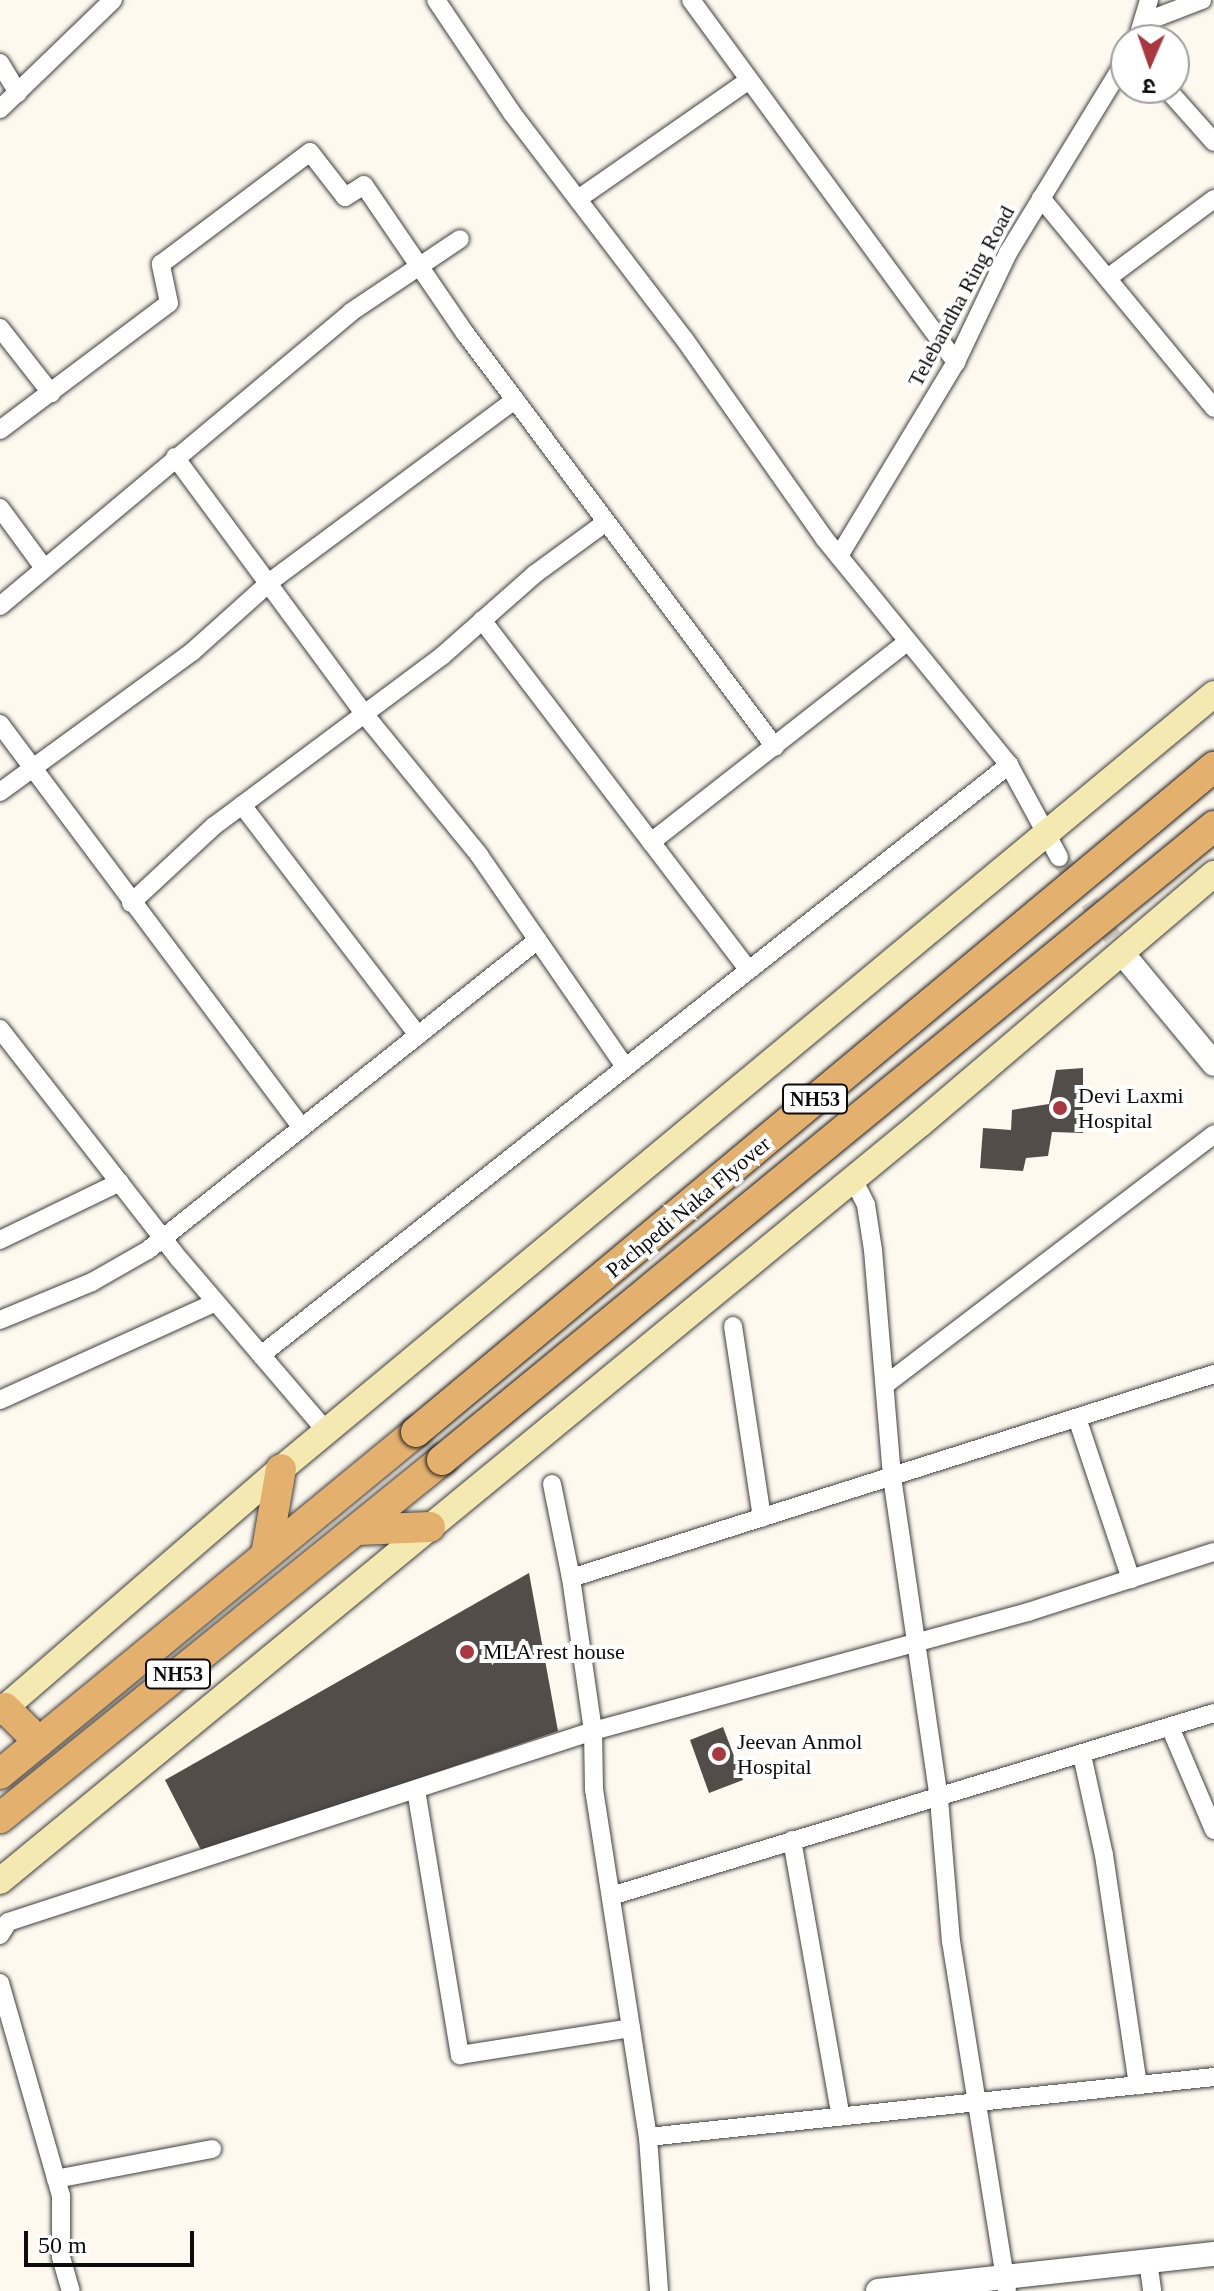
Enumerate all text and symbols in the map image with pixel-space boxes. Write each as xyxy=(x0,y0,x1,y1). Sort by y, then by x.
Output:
north arrow xyxy=(1110,24,1190,104)
text: उ xyxy=(1142,74,1156,99)
street label: Telebandha Ring Road xyxy=(902,201,1020,391)
place label: Devi Laxmi Hospital xyxy=(1078,1082,1184,1134)
road number: NH53 xyxy=(781,1083,849,1115)
marker: Devi Laxmi Hospital xyxy=(1049,1097,1071,1119)
street label: Pachpedi Naka Flyover xyxy=(600,1131,776,1283)
place label: MLA rest house xyxy=(483,1639,626,1665)
marker: MLA rest house xyxy=(458,1643,476,1661)
road number: NH53 xyxy=(144,1658,212,1690)
place label: Jeevan Anmol Hospital xyxy=(737,1728,863,1780)
marker: Jeevan Anmol Hospital xyxy=(708,1743,730,1765)
scale bar xyxy=(28,2215,198,2265)
text: 50 m xyxy=(38,2232,87,2258)

